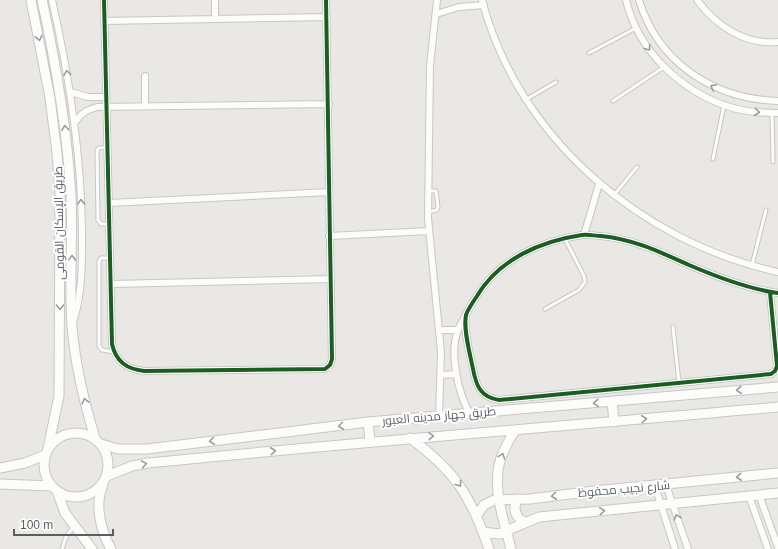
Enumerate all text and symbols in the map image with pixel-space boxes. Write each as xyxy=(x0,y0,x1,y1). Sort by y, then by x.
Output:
one-way arrow xyxy=(34,35,42,41)
one-way arrow xyxy=(643,43,650,50)
one-way arrow xyxy=(63,70,72,76)
one-way arrow xyxy=(710,84,717,92)
one-way arrow xyxy=(754,107,760,116)
one-way arrow xyxy=(61,125,70,131)
street label: طريق الإسكان القومى xyxy=(51,166,67,280)
one-way arrow xyxy=(77,199,86,205)
one-way arrow xyxy=(68,255,76,261)
one-way arrow xyxy=(56,304,64,310)
one-way arrow xyxy=(736,386,742,395)
one-way arrow xyxy=(81,398,89,404)
one-way arrow xyxy=(593,398,599,407)
street label: طريق جهاز مدينه العبور xyxy=(380,404,497,428)
one-way arrow xyxy=(641,414,647,423)
one-way arrow xyxy=(338,421,344,430)
one-way arrow xyxy=(428,432,434,441)
one-way arrow xyxy=(209,436,215,445)
one-way arrow xyxy=(270,446,276,455)
one-way arrow xyxy=(498,453,506,460)
one-way arrow xyxy=(141,460,147,469)
one-way arrow xyxy=(736,472,742,481)
street label: شارع نجيب محفوظ xyxy=(577,478,671,501)
one-way arrow xyxy=(454,479,461,486)
one-way arrow xyxy=(551,491,557,500)
one-way arrow xyxy=(599,507,605,516)
scale bar xyxy=(14,511,113,537)
one-way arrow xyxy=(673,514,682,521)
text: 100 m xyxy=(20,518,53,532)

